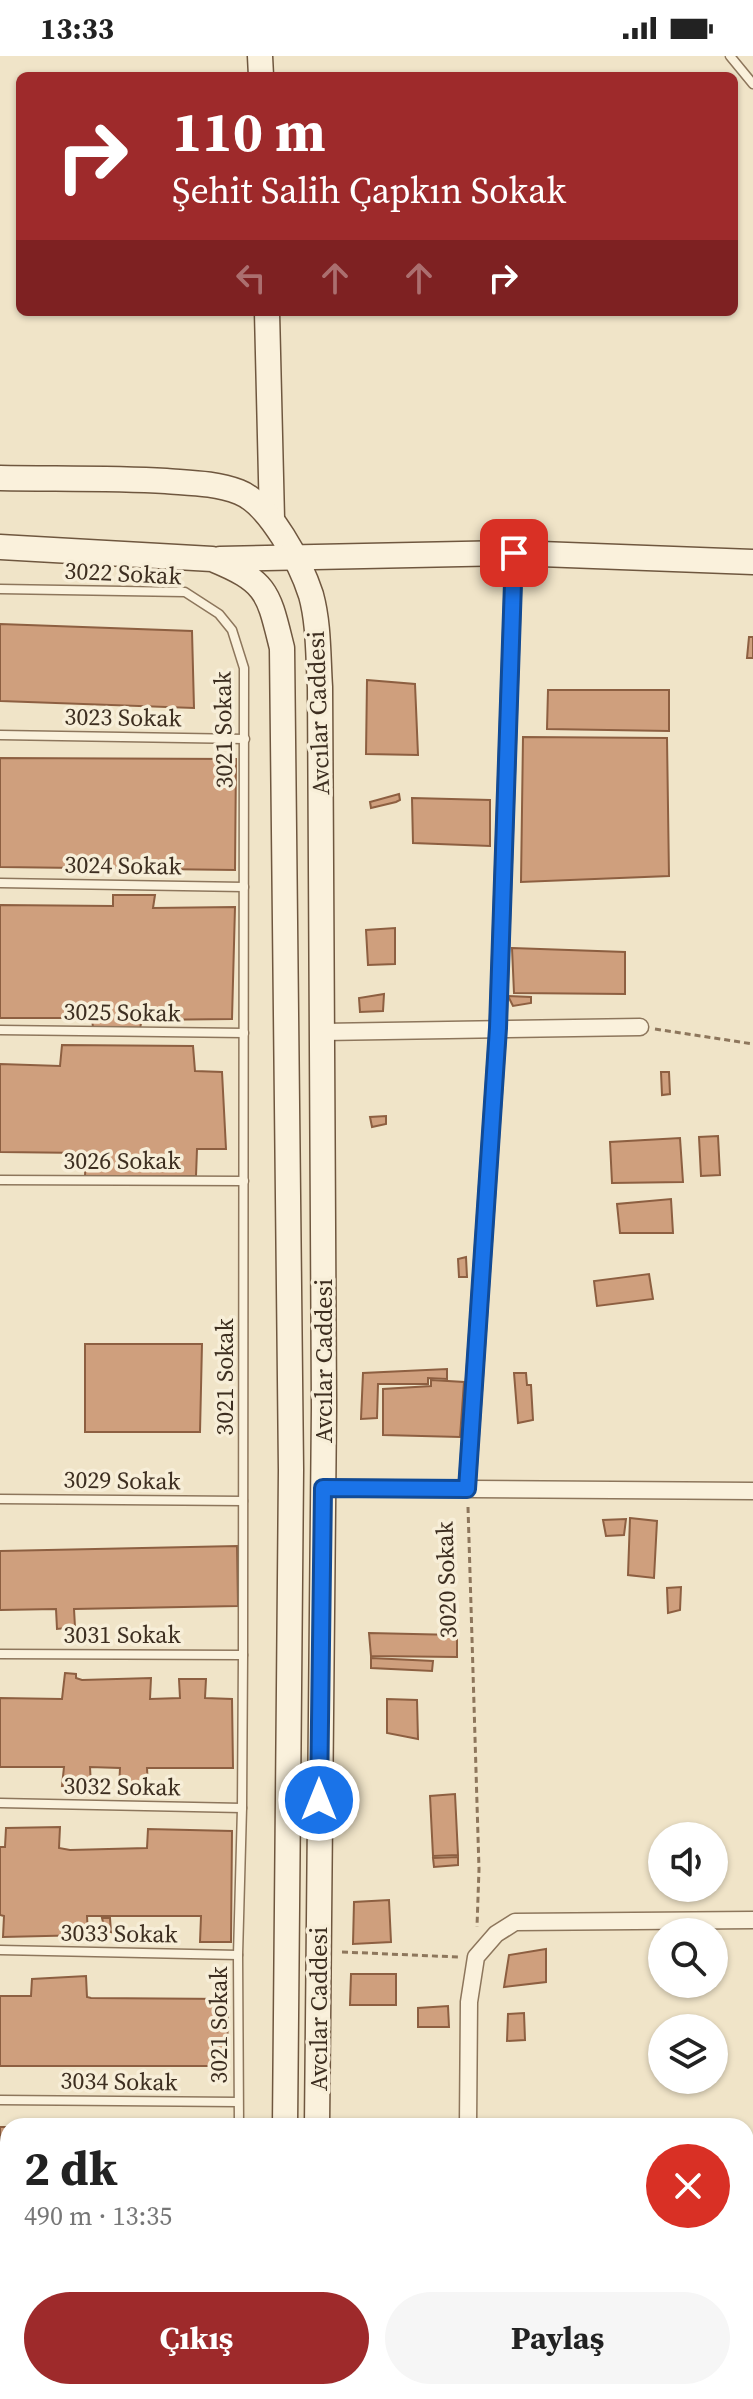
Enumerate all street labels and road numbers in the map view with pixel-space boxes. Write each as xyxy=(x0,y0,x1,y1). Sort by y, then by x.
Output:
street label: 3022 Sokak xyxy=(64,553,183,593)
street label: Avcılar Caddesi xyxy=(299,630,337,796)
street label: 3021 Sokak xyxy=(205,670,241,789)
street label: 3023 Sokak xyxy=(64,699,183,735)
street label: 3024 Sokak xyxy=(64,847,183,883)
street label: 3025 Sokak xyxy=(63,994,182,1030)
street label: 3026 Sokak xyxy=(63,1144,182,1177)
street label: Avcılar Caddesi xyxy=(307,1279,340,1443)
street label: 3021 Sokak xyxy=(208,1317,241,1436)
street label: 3029 Sokak xyxy=(63,1462,182,1498)
street label: 3020 Sokak xyxy=(427,1520,465,1639)
street label: 3031 Sokak xyxy=(63,1618,182,1651)
street label: 3032 Sokak xyxy=(63,1768,182,1804)
street label: 3033 Sokak xyxy=(60,1915,179,1951)
street label: Avcılar Caddesi xyxy=(302,1927,335,2091)
street label: 3021 Sokak xyxy=(202,1965,235,2084)
street label: 3034 Sokak xyxy=(60,2063,179,2099)

